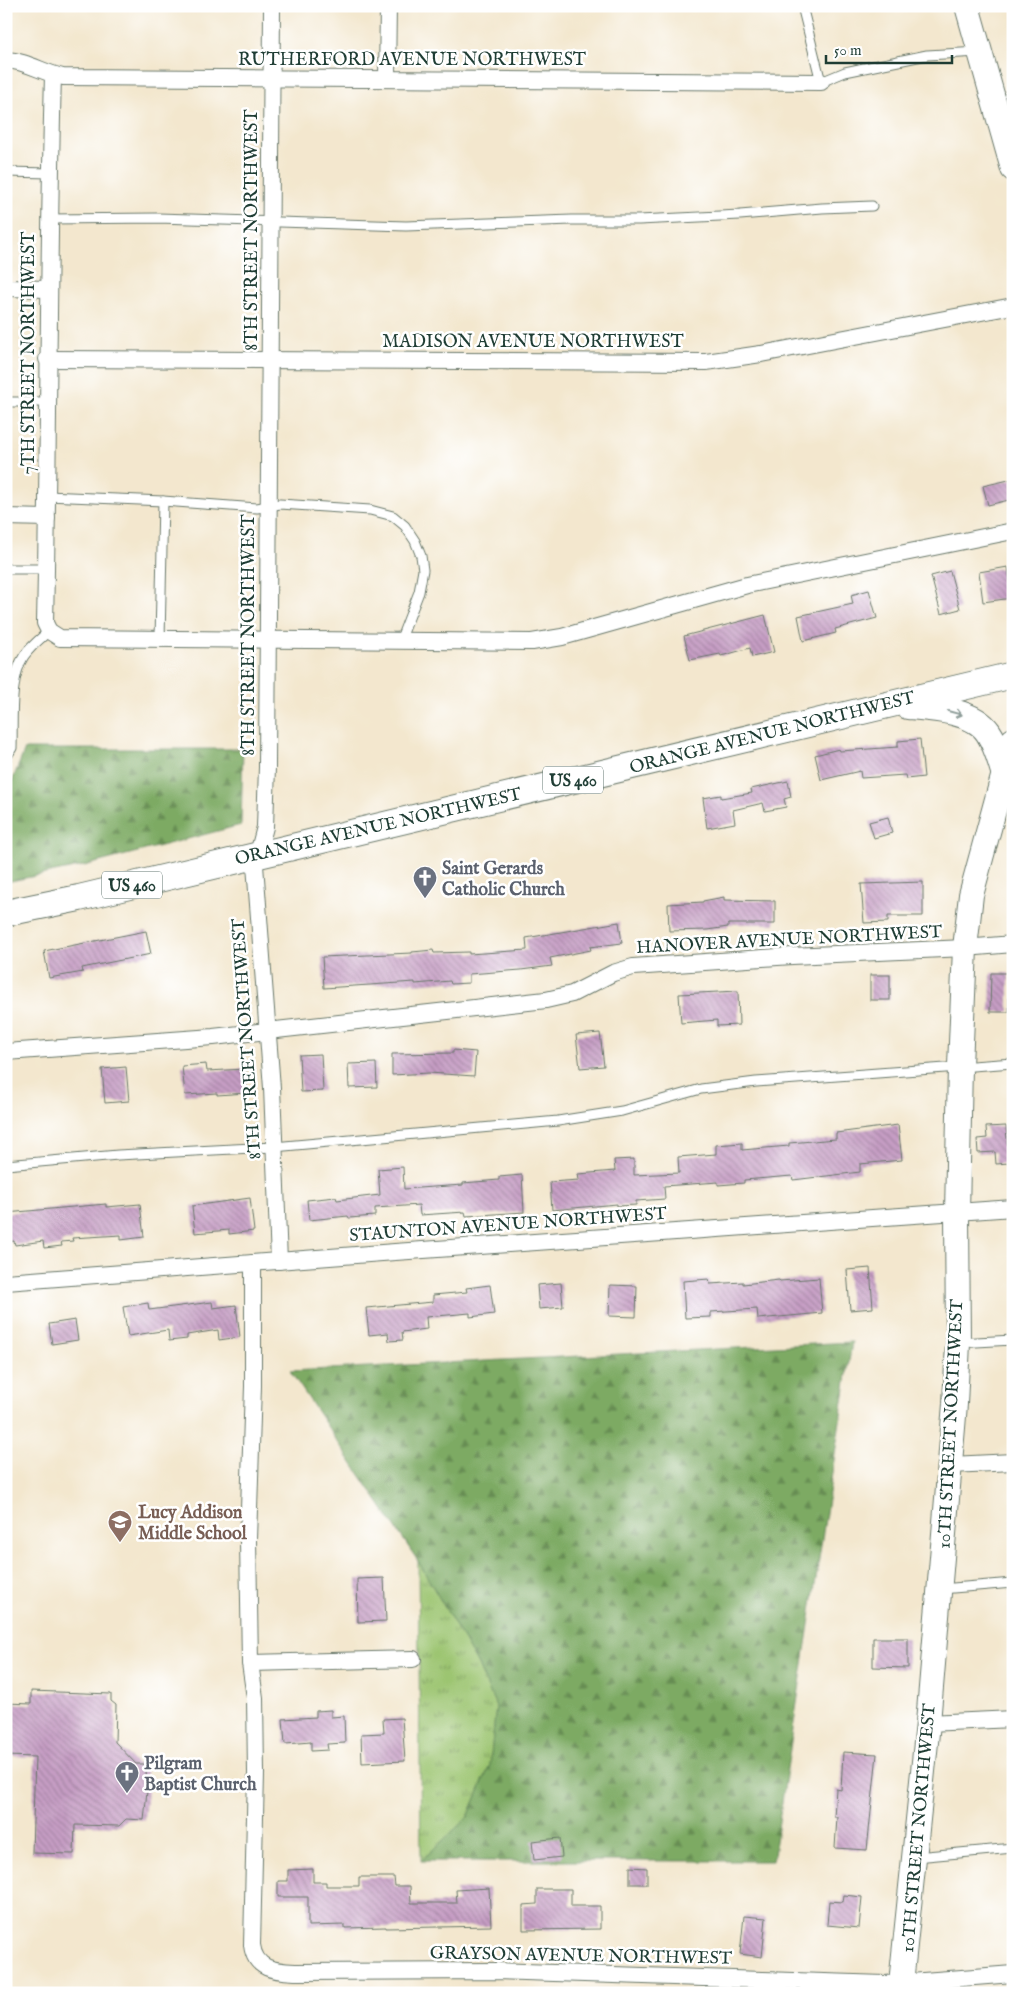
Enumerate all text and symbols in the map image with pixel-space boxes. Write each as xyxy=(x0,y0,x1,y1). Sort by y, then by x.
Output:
scale bar xyxy=(826,32,953,64)
text: 50 m xyxy=(834,41,862,60)
street label: RUTHERFORD AVENUE NORTHWEST xyxy=(238,49,586,72)
street label: 8TH STREET NORTHWEST xyxy=(241,109,264,351)
street label: 7TH STREET NORTHWEST xyxy=(18,232,41,474)
street label: MADISON AVENUE NORTHWEST xyxy=(382,331,684,354)
street label: 8TH STREET NORTHWEST xyxy=(238,514,261,756)
street label: ORANGE AVENUE NORTHWEST xyxy=(627,687,917,780)
one-way arrow xyxy=(946,709,962,718)
road number: US 460 xyxy=(543,766,603,794)
street label: ORANGE AVENUE NORTHWEST xyxy=(233,783,524,872)
place label: Saint Gerards Catholic Church xyxy=(442,858,565,902)
church icon: Saint Gerards Catholic Church xyxy=(412,865,438,899)
road number: US 460 xyxy=(102,872,162,898)
street label: 8TH STREET NORTHWEST xyxy=(228,918,267,1160)
street label: HANOVER AVENUE NORTHWEST xyxy=(636,921,943,960)
street label: STAUNTON AVENUE NORTHWEST xyxy=(349,1203,668,1248)
street label: 10TH STREET NORTHWEST xyxy=(933,1299,970,1549)
place label: Lucy Addison Middle School xyxy=(138,1502,248,1546)
school or university icon: Lucy Addison Middle School xyxy=(107,1509,133,1543)
street label: 10TH STREET NORTHWEST xyxy=(897,1703,942,1954)
place label: Pilgram Baptist Church xyxy=(144,1753,257,1797)
church icon: Pilgram Baptist Church xyxy=(114,1760,140,1794)
street label: GRAYSON AVENUE NORTHWEST xyxy=(430,1942,732,1971)

